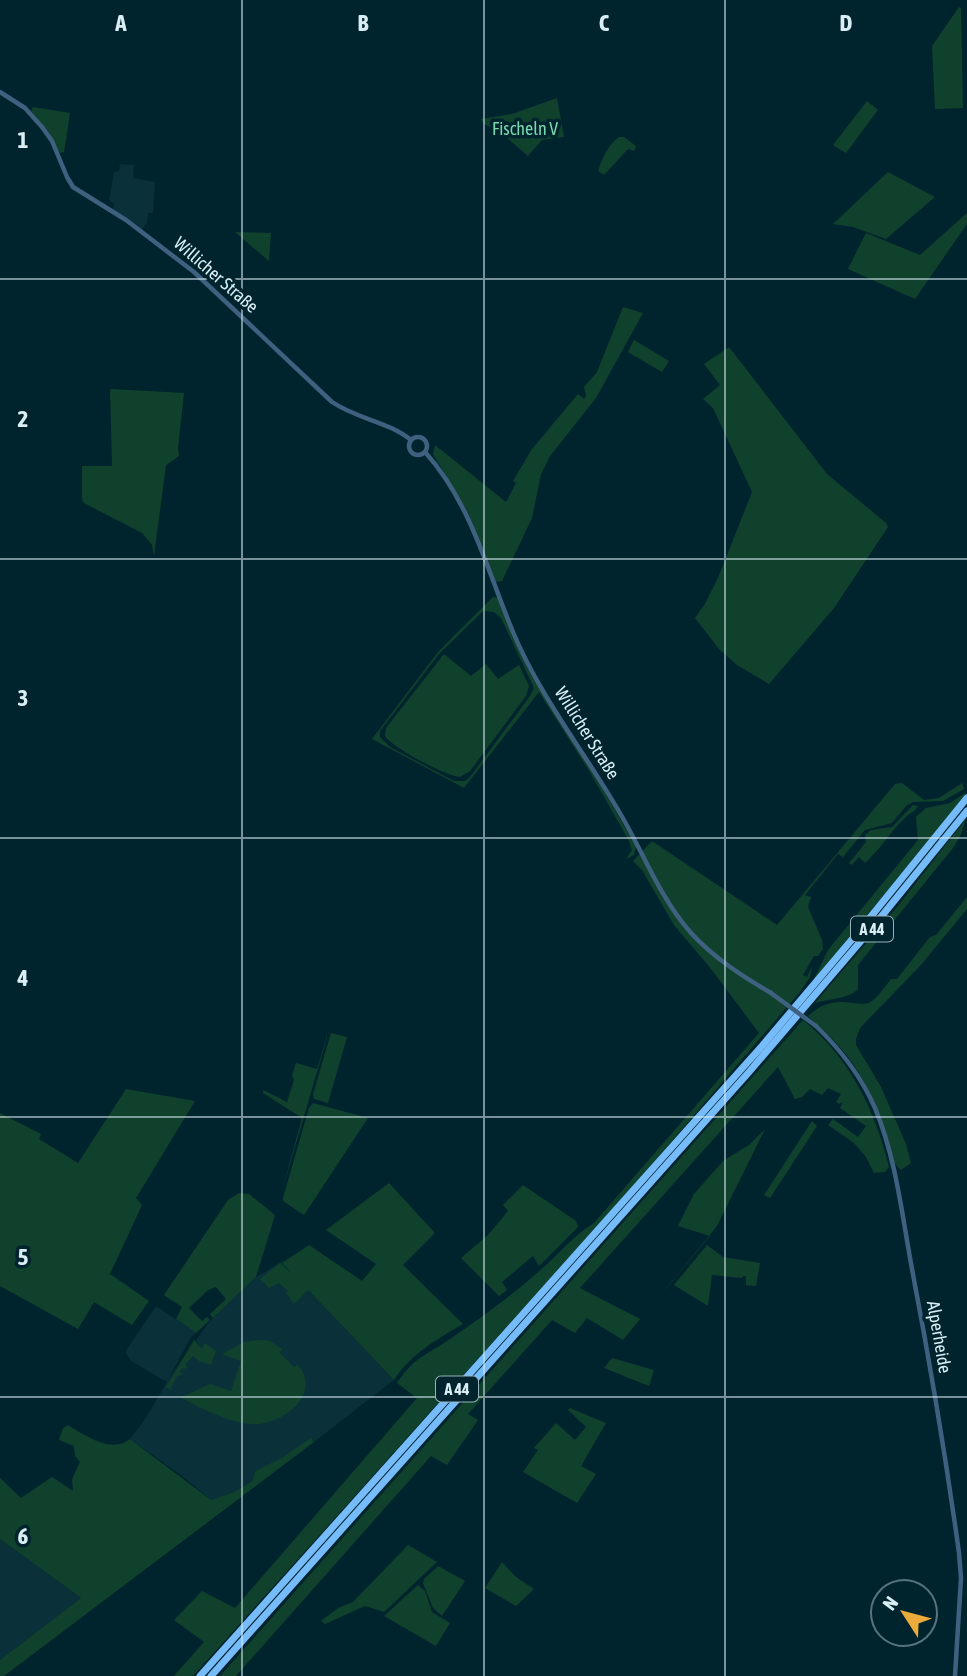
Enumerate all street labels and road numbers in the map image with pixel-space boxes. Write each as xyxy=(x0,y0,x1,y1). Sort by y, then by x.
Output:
street label: Willicher Straße xyxy=(170,232,263,317)
street label: Willicher Straße xyxy=(551,683,624,783)
road number: A 44 xyxy=(851,917,893,942)
street label: Alperheide xyxy=(923,1299,956,1375)
road number: A 44 xyxy=(436,1376,478,1401)

